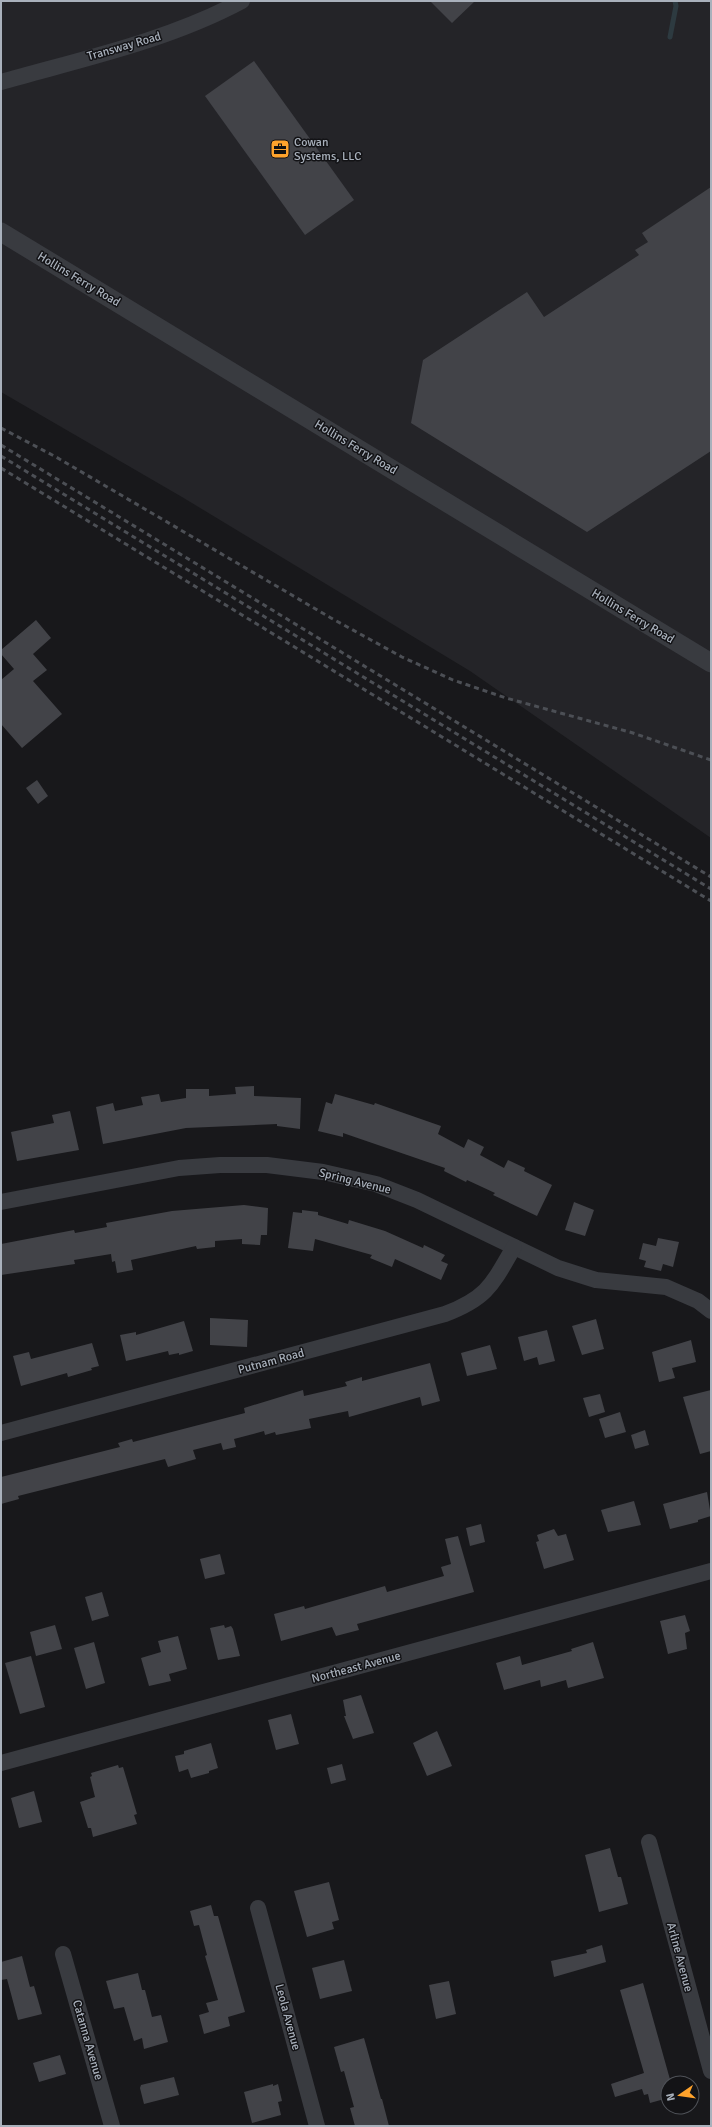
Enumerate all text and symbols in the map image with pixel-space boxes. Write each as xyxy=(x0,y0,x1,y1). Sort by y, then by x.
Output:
street label: Transway Road xyxy=(86,29,163,64)
place label: Cowan Systems, LLC xyxy=(294,135,361,164)
office icon: Cowan Systems, LLC xyxy=(269,138,291,160)
street label: Hollins Ferry Road xyxy=(35,249,123,310)
street label: Hollins Ferry Road xyxy=(312,417,400,478)
street label: Hollins Ferry Road xyxy=(589,586,677,647)
street label: Spring Avenue xyxy=(317,1165,393,1198)
street label: Putnam Road xyxy=(236,1345,306,1378)
street label: Northeast Avenue xyxy=(310,1648,402,1687)
street label: Arline Avenue xyxy=(663,1921,696,1993)
street label: Leola Avenue xyxy=(271,1982,304,2052)
street label: Catanna Avenue xyxy=(69,1998,106,2082)
north arrow xyxy=(660,2075,700,2115)
text: N xyxy=(664,2092,678,2102)

